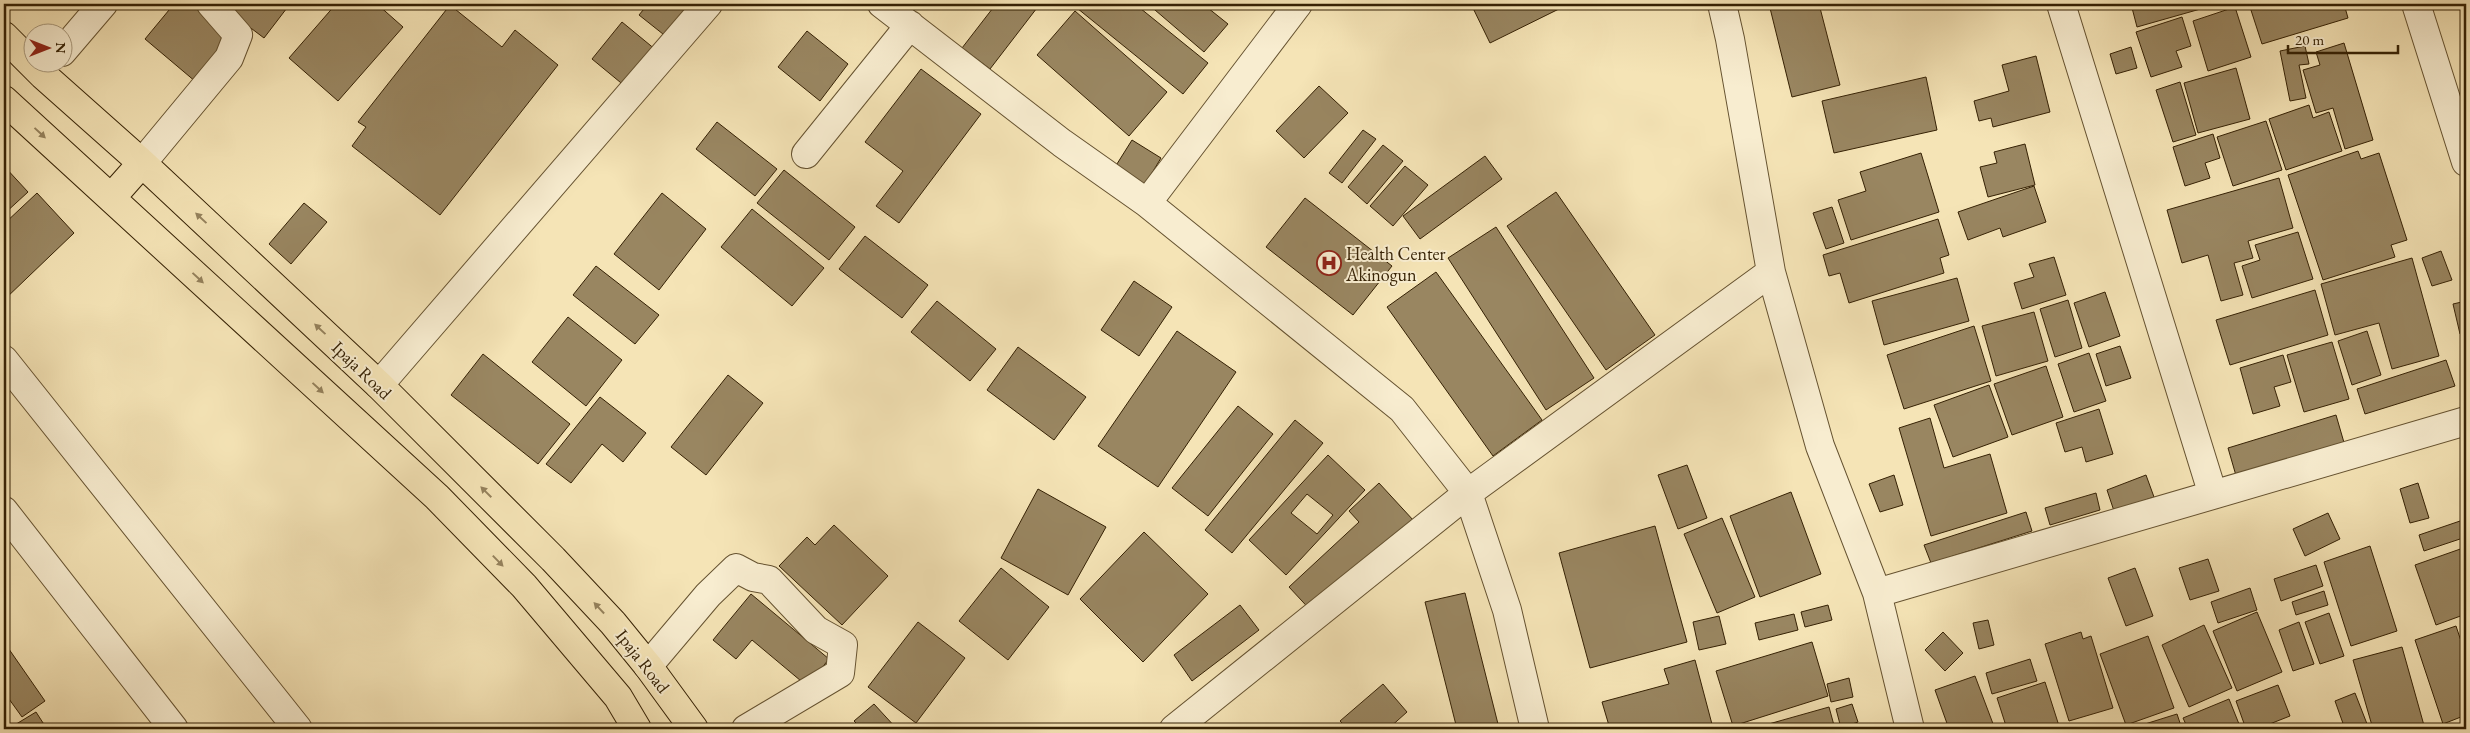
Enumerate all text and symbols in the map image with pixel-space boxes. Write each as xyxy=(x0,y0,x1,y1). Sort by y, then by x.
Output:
north arrow xyxy=(22,22,72,72)
scale bar xyxy=(2288,22,2398,54)
text: 20 m xyxy=(2295,30,2324,49)
text: N xyxy=(52,42,70,54)
one-way arrow xyxy=(33,127,45,139)
one-way arrow xyxy=(196,212,208,224)
place label: Health Center Akinogun xyxy=(1345,242,1446,286)
hospital icon: Health Center Akinogun xyxy=(1316,250,1342,276)
one-way arrow xyxy=(191,272,203,284)
one-way arrow xyxy=(314,323,326,335)
street label: Ipaja Road xyxy=(327,336,397,405)
one-way arrow xyxy=(311,382,323,394)
one-way arrow xyxy=(480,486,492,498)
one-way arrow xyxy=(492,554,504,566)
one-way arrow xyxy=(593,603,605,615)
street label: Ipaja Road xyxy=(611,625,676,698)

